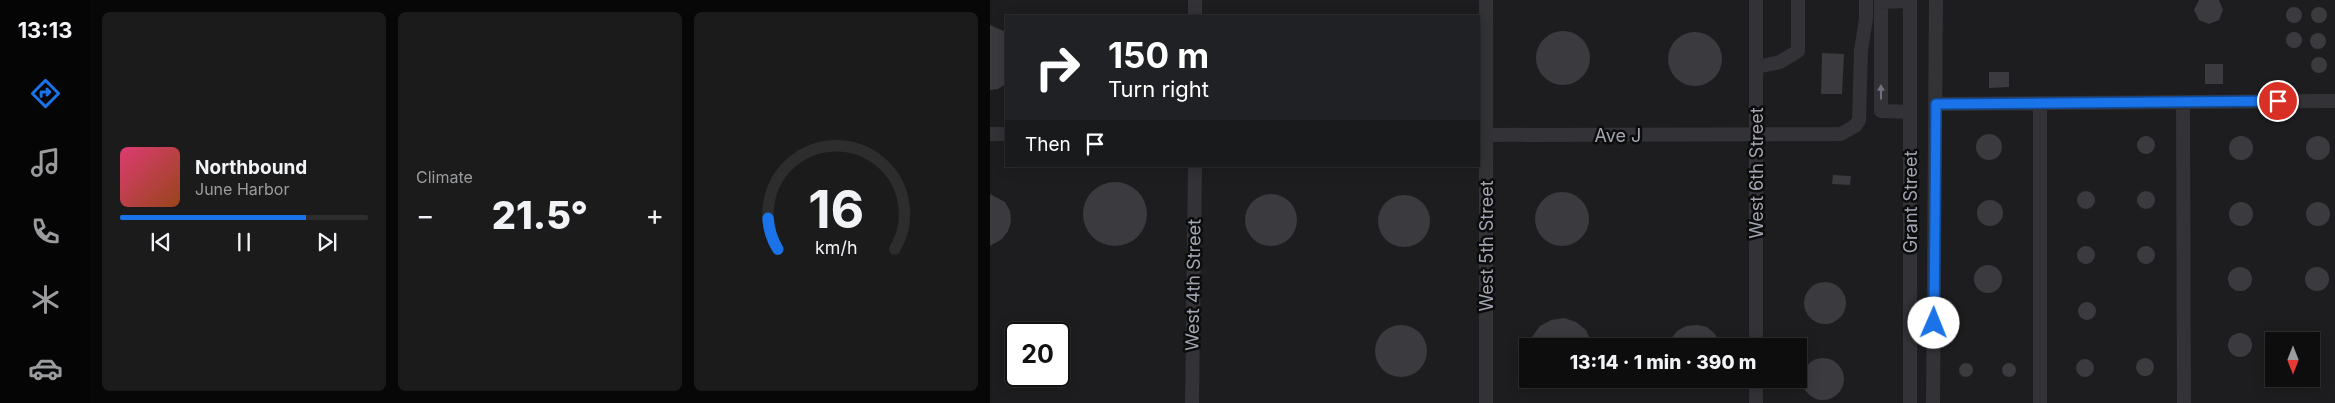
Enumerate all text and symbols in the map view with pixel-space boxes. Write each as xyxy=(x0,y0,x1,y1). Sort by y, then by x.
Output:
text: 13:13 xyxy=(18,17,72,43)
text: 150 m xyxy=(1108,34,1209,76)
icon: right xyxy=(1025,35,1090,100)
icon: directions xyxy=(28,76,63,111)
text: Turn right xyxy=(1108,76,1209,102)
pin xyxy=(2257,80,2299,122)
one-way arrow xyxy=(1877,84,1885,100)
icon: arrive xyxy=(2264,87,2292,115)
street label: West 6th Street xyxy=(1746,107,1767,239)
street label: Ave J xyxy=(1595,125,1641,146)
icon: arrive xyxy=(1081,130,1109,158)
text: Then xyxy=(1025,133,1071,156)
icon: music xyxy=(28,145,63,180)
street label: Grant Street xyxy=(1900,151,1921,253)
text: Northbound xyxy=(195,156,307,179)
text: Climate xyxy=(416,167,473,187)
text: 16 xyxy=(808,178,864,241)
text: June Harbor xyxy=(195,179,289,199)
street label: West 5th Street xyxy=(1476,180,1497,312)
text: 21.5° xyxy=(492,192,588,238)
text: − xyxy=(416,198,435,232)
text: + xyxy=(645,198,664,232)
icon: phone xyxy=(28,214,63,249)
street label: West 4th Street xyxy=(1181,219,1205,351)
icon: previous xyxy=(147,228,175,256)
icon: pause xyxy=(230,228,258,256)
icon: next xyxy=(313,228,341,256)
text: km/h xyxy=(815,237,857,258)
icon: climate xyxy=(28,282,63,317)
position arrow xyxy=(1907,296,1959,348)
speed limit sign: 20 xyxy=(1005,322,1070,387)
north arrow xyxy=(2265,332,2320,388)
map controls xyxy=(2265,332,2320,387)
icon: car xyxy=(28,351,63,386)
text: 13:14 · 1 min · 390 m xyxy=(1570,351,1756,374)

